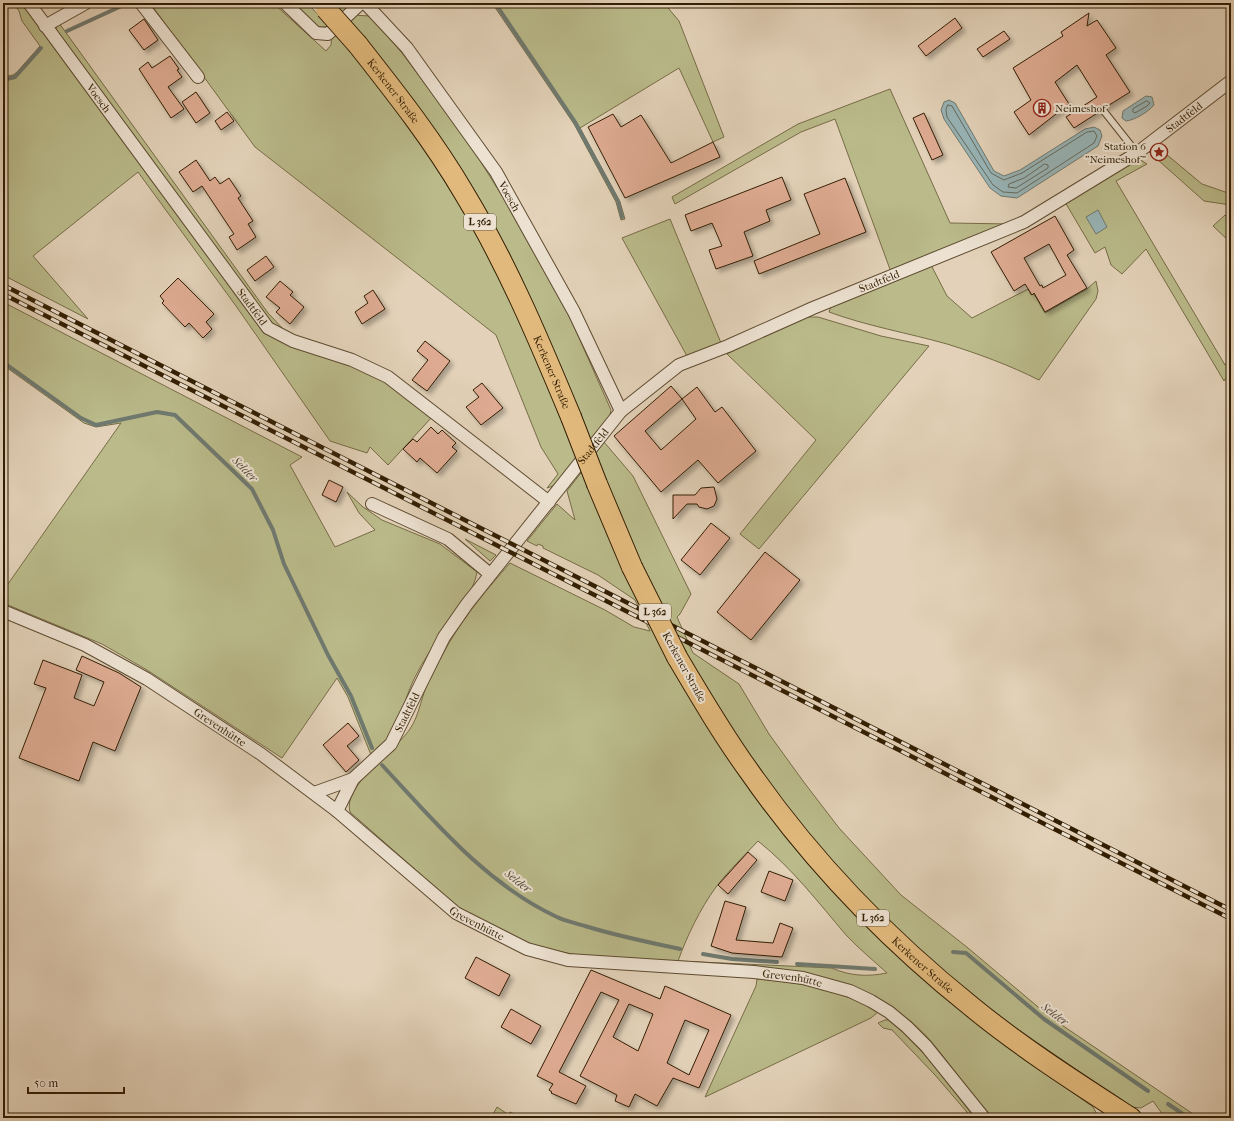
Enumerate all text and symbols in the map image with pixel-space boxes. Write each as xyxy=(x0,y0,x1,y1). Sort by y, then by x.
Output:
street label: Kerkener Straße xyxy=(364,56,423,126)
street label: Voesch xyxy=(83,80,114,116)
building icon: Neimeshof xyxy=(1032,98,1052,118)
street label: Stadtfeld xyxy=(1163,98,1206,135)
place label: Neimeshof xyxy=(1055,102,1108,115)
place label: Station 6 "Neimeshof" xyxy=(1085,140,1146,166)
place icon: Station 6 "Neimeshof" xyxy=(1149,142,1169,162)
street label: Voesch xyxy=(495,178,524,214)
road number: L 362 xyxy=(464,214,496,230)
street label: Stadtfeld xyxy=(857,267,902,295)
street label: Stadtfeld xyxy=(235,286,271,329)
street label: Kerkener Straße xyxy=(531,333,574,411)
street label: Stadtfeld xyxy=(575,425,612,467)
water label: Selder xyxy=(229,453,262,486)
road number: L 362 xyxy=(639,604,671,620)
street label: Kerkener Straße xyxy=(659,630,709,705)
street label: Stadtfeld xyxy=(392,689,422,734)
street label: Grevenhütte xyxy=(191,705,249,749)
water label: Selder xyxy=(501,866,535,897)
street label: Grevenhütte xyxy=(447,904,507,943)
road number: L 362 xyxy=(857,910,889,926)
street label: Kerkener Straße xyxy=(889,934,957,996)
street label: Grevenhütte xyxy=(762,967,824,990)
water label: Selder xyxy=(1038,999,1073,1030)
scale bar xyxy=(28,1069,124,1095)
text: 50 m xyxy=(34,1076,58,1090)

